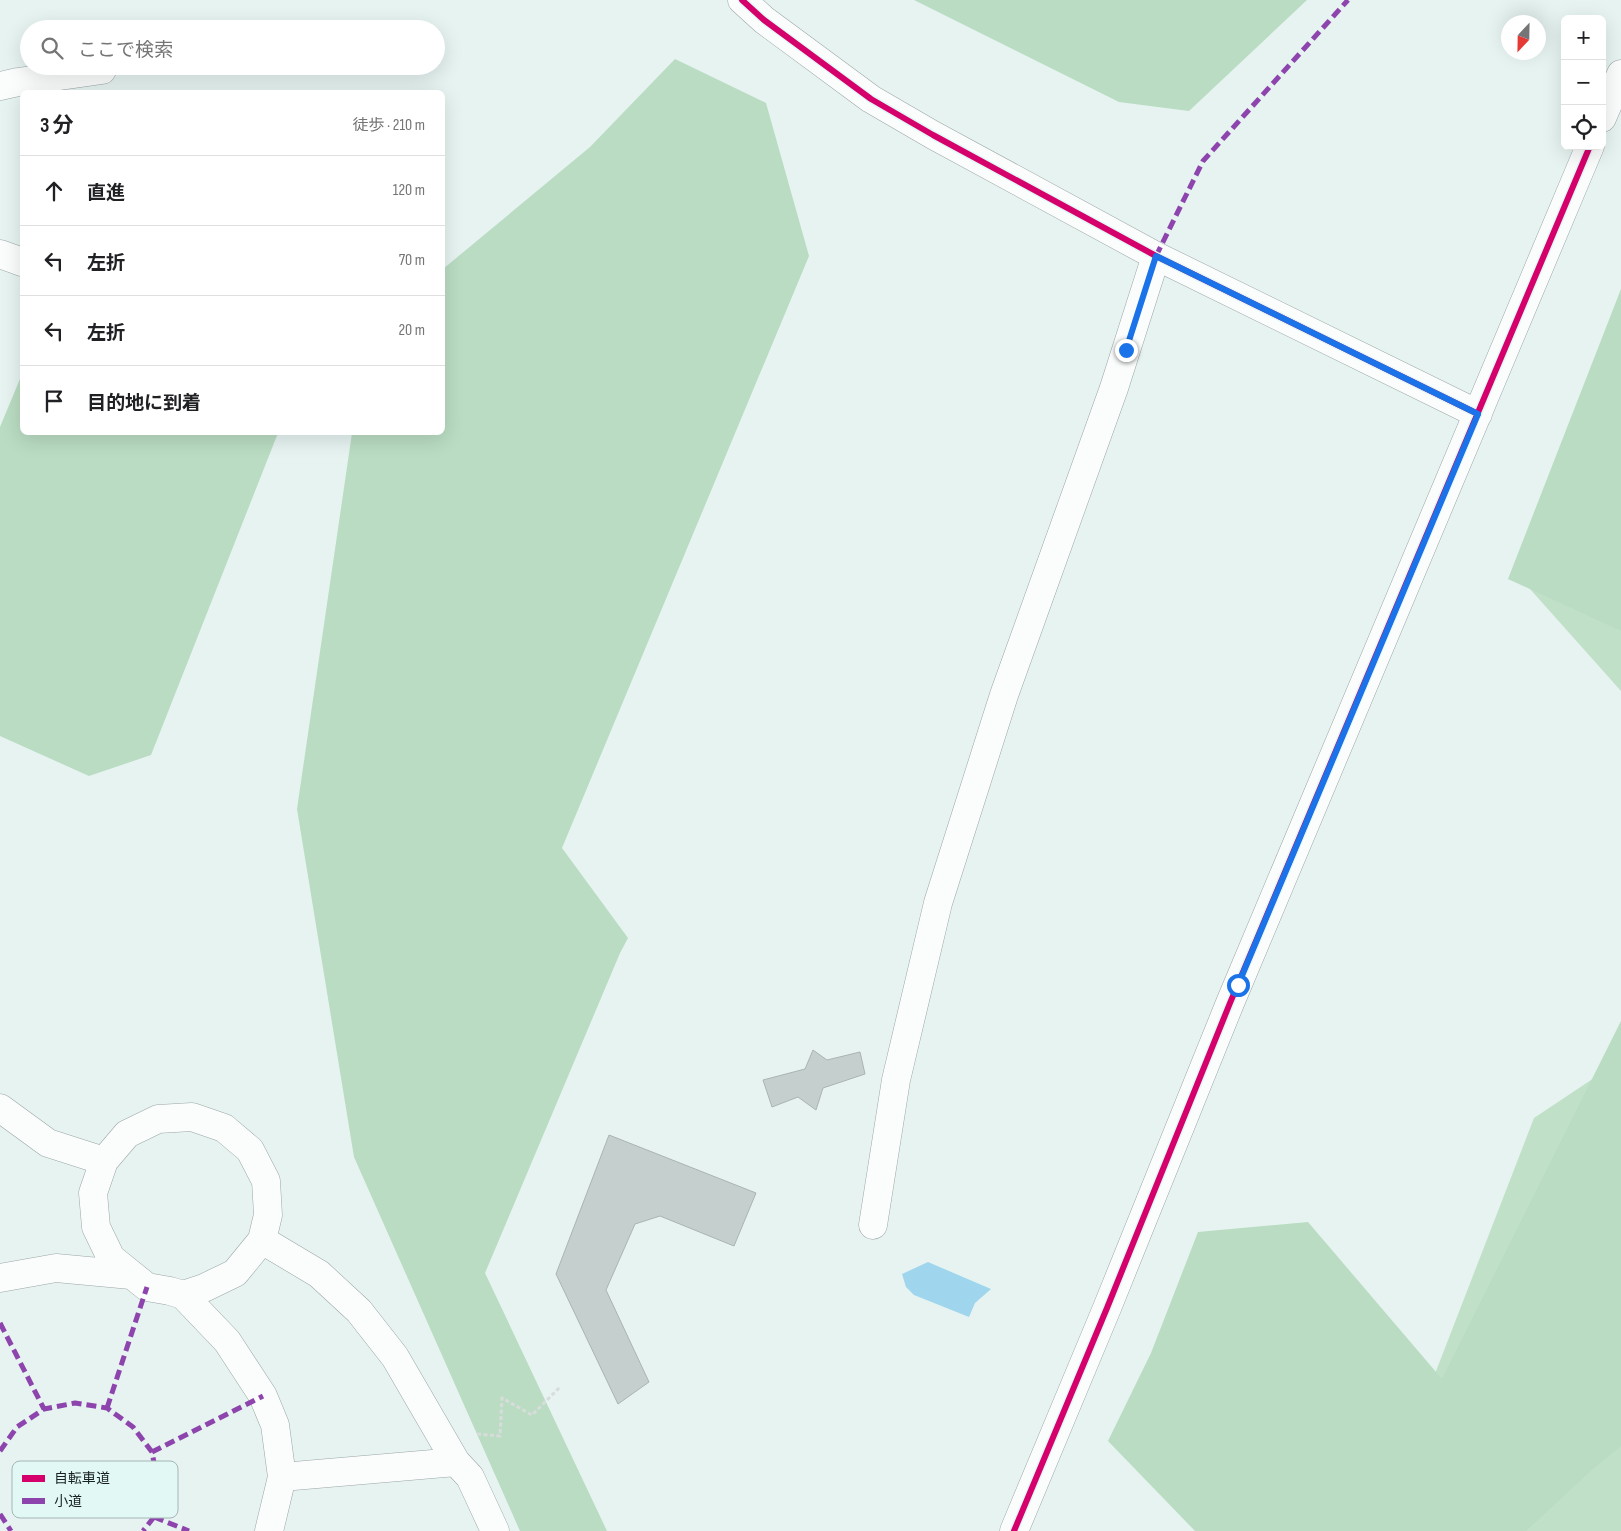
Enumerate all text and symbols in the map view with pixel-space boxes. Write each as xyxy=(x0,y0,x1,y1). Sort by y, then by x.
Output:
north arrow xyxy=(1501,15,1546,60)
map controls xyxy=(1561,15,1606,150)
button: + xyxy=(1561,15,1606,60)
search box xyxy=(20,20,445,75)
icon: search xyxy=(38,34,66,62)
text: ここで検索 xyxy=(78,39,173,62)
button: − xyxy=(1561,60,1606,105)
button: locate xyxy=(1561,105,1606,150)
text: 3 分 xyxy=(40,113,74,138)
text: 徒歩 · 210 m xyxy=(353,116,425,135)
icon: ahead xyxy=(40,177,68,205)
text: 120 m xyxy=(393,181,425,200)
text: 直進 xyxy=(87,182,125,205)
icon: left xyxy=(40,247,68,275)
text: 70 m xyxy=(399,251,425,270)
text: 左折 xyxy=(87,252,125,275)
icon: left xyxy=(40,317,68,345)
text: 20 m xyxy=(398,321,425,340)
text: 左折 xyxy=(87,322,125,345)
route end xyxy=(1115,339,1138,362)
icon: arrive xyxy=(40,387,68,415)
text: 目的地に到着 xyxy=(87,392,201,415)
route start xyxy=(1227,974,1250,997)
legend xyxy=(12,1461,178,1518)
text: 自転車道 xyxy=(54,1470,110,1487)
text: 小道 xyxy=(54,1493,82,1510)

